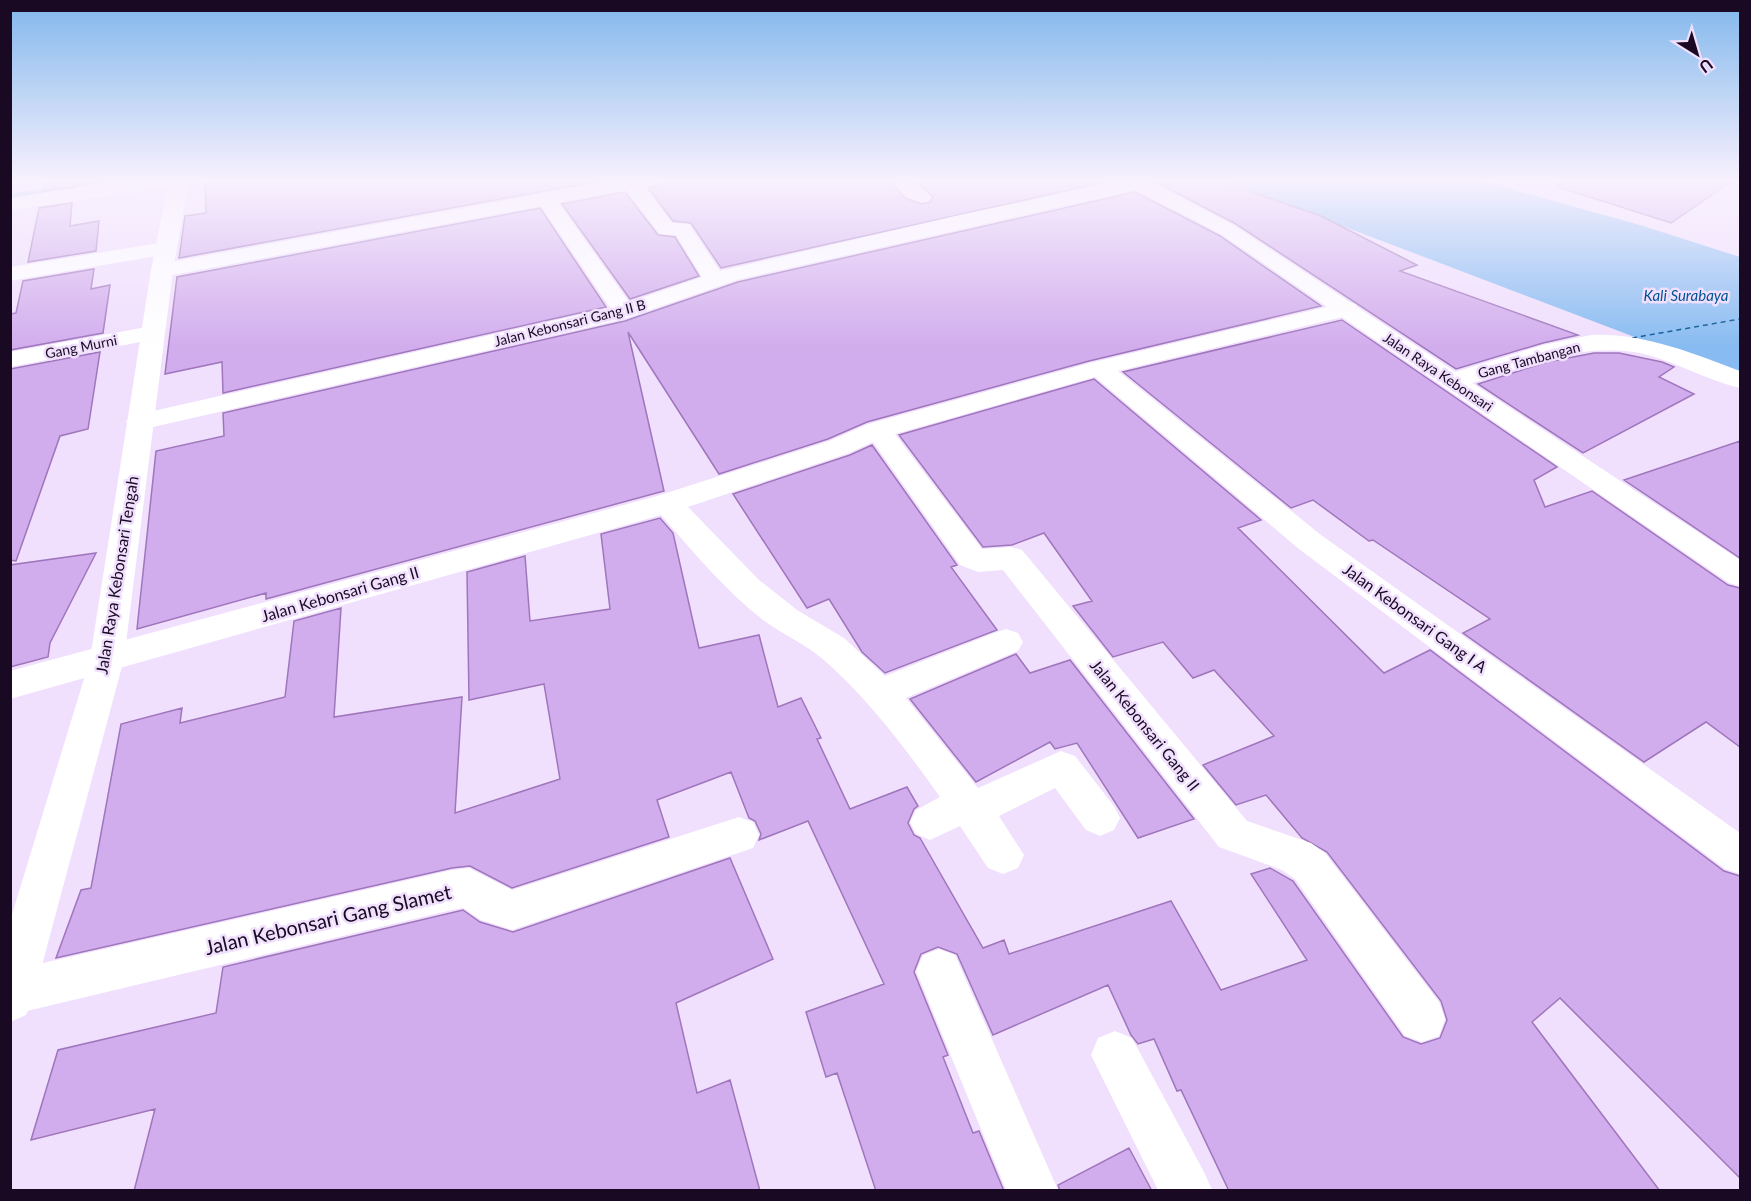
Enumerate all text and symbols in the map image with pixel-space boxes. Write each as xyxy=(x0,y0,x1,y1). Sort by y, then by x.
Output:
north arrow xyxy=(1667,24,1727,84)
text: U xyxy=(1696,55,1717,78)
water label: Kali Surabaya xyxy=(1644,286,1729,304)
street label: Jalan Kebonsari Gang II B xyxy=(492,295,647,350)
street label: Jalan Raya Kebonsari xyxy=(1380,329,1496,415)
street label: Gang Murni xyxy=(44,331,118,362)
street label: Gang Tambangan xyxy=(1476,338,1582,381)
street label: Jalan Raya Kebonsari Tengah xyxy=(91,474,142,675)
street label: Jalan Kebonsari Gang I A xyxy=(1340,559,1491,676)
street label: Jalan Kebonsari Gang II xyxy=(259,562,421,625)
street label: Jalan Kebonsari Gang II xyxy=(1087,655,1204,794)
street label: Jalan Kebonsari Gang Slamet xyxy=(202,879,453,959)

